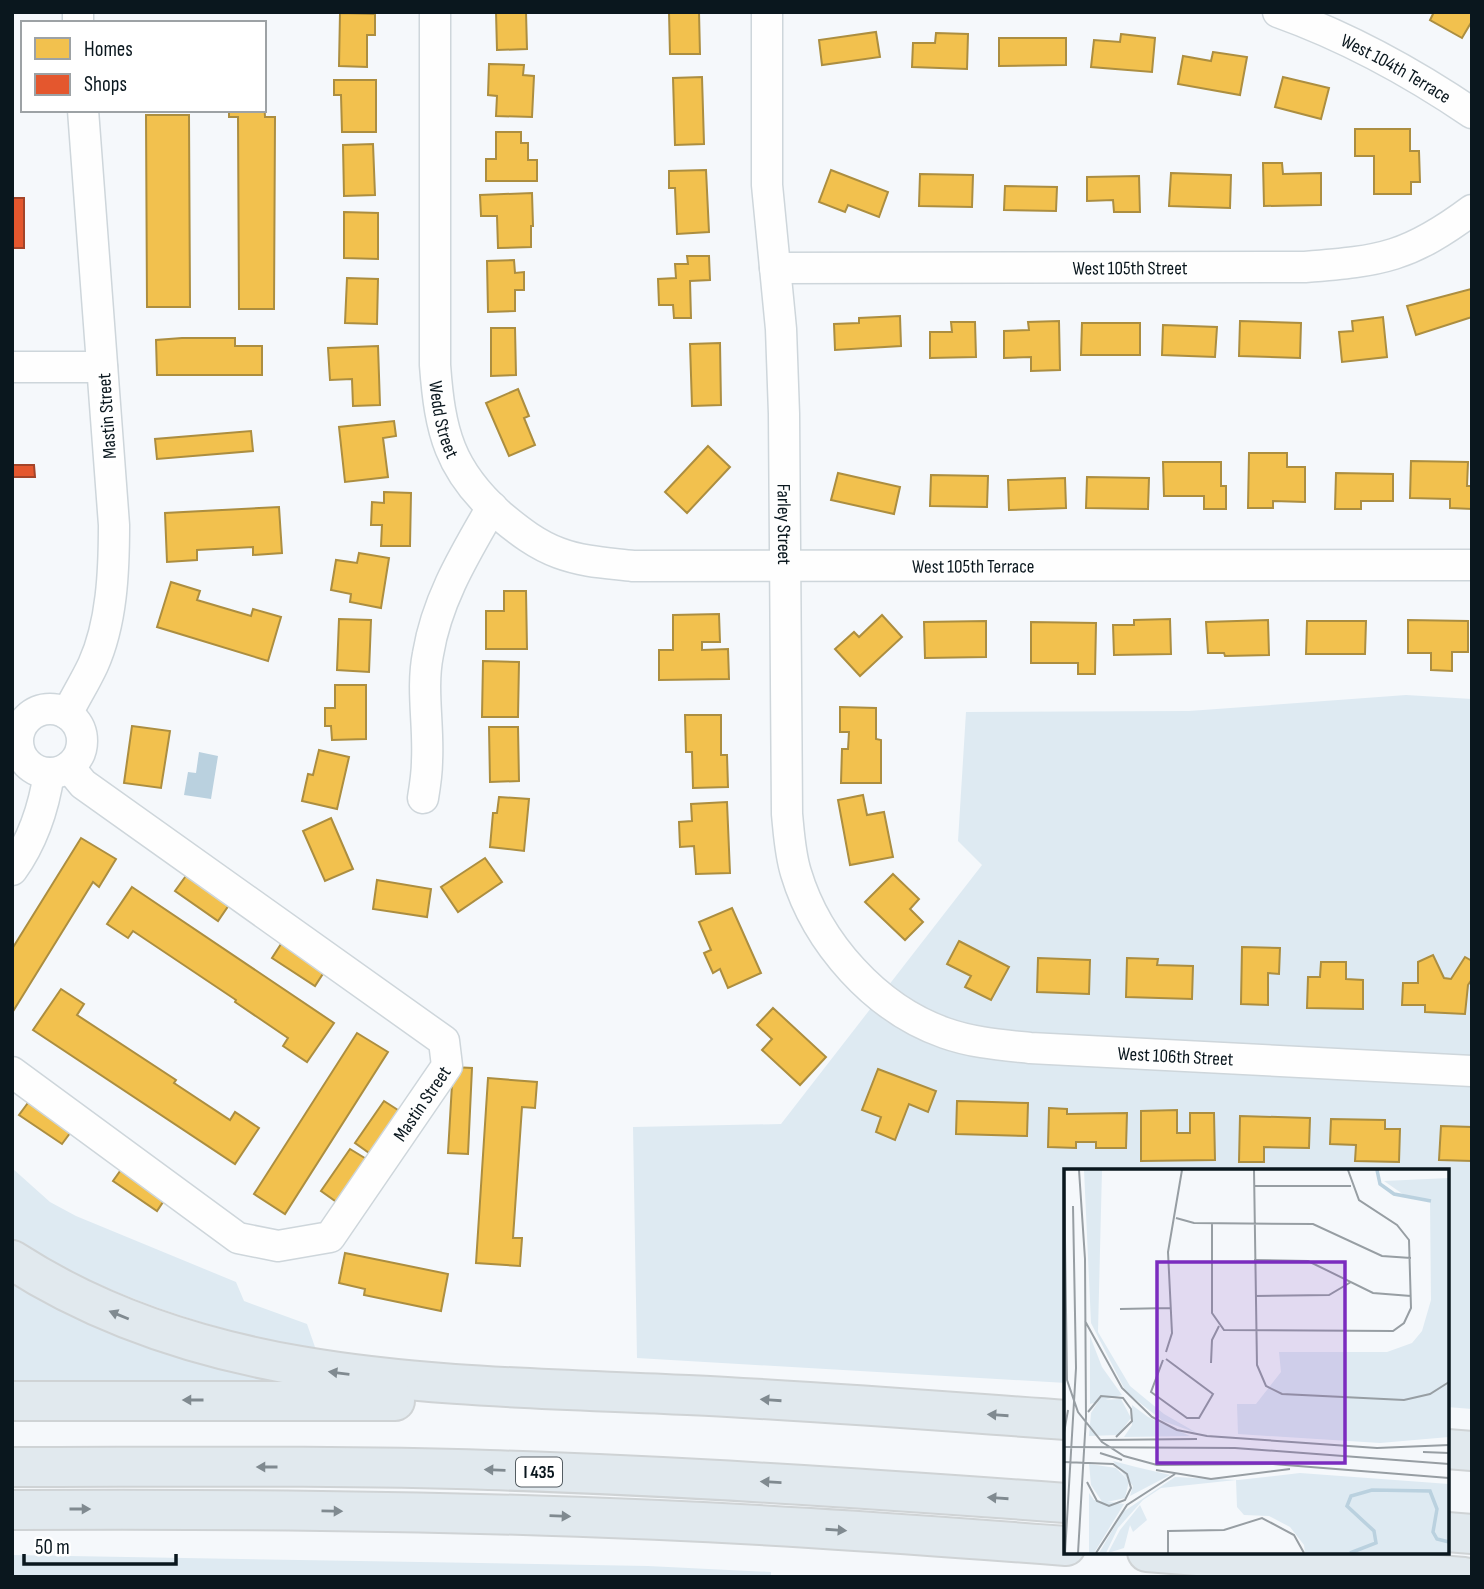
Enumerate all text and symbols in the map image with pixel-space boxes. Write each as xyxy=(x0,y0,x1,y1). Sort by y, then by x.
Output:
legend xyxy=(21,21,266,112)
street label: West 104th Terrace xyxy=(1337,29,1455,109)
text: Homes xyxy=(84,37,133,62)
text: Shops xyxy=(84,72,127,97)
street label: West 105th Street xyxy=(1072,257,1188,280)
street label: Mastin Street xyxy=(93,372,122,460)
street label: Wedd Street xyxy=(423,380,463,462)
street label: Farley Street xyxy=(772,484,795,565)
street label: West 105th Terrace xyxy=(912,556,1034,579)
street label: West 106th Street xyxy=(1117,1043,1234,1072)
street label: Mastin Street xyxy=(389,1062,457,1146)
inset map xyxy=(1064,1169,1449,1554)
one-way arrow xyxy=(109,1309,130,1320)
one-way arrow xyxy=(328,1367,350,1378)
one-way arrow xyxy=(182,1394,204,1406)
one-way arrow xyxy=(759,1394,781,1405)
one-way arrow xyxy=(986,1409,1008,1420)
road number: I 435 xyxy=(516,1457,562,1486)
one-way arrow xyxy=(256,1461,278,1473)
one-way arrow xyxy=(483,1465,505,1476)
one-way arrow xyxy=(760,1477,782,1488)
one-way arrow xyxy=(986,1492,1008,1503)
one-way arrow xyxy=(70,1503,92,1515)
one-way arrow xyxy=(322,1505,344,1517)
one-way arrow xyxy=(549,1510,571,1522)
scale bar xyxy=(24,1522,177,1566)
one-way arrow xyxy=(825,1525,847,1536)
text: 50 m xyxy=(35,1535,70,1560)

